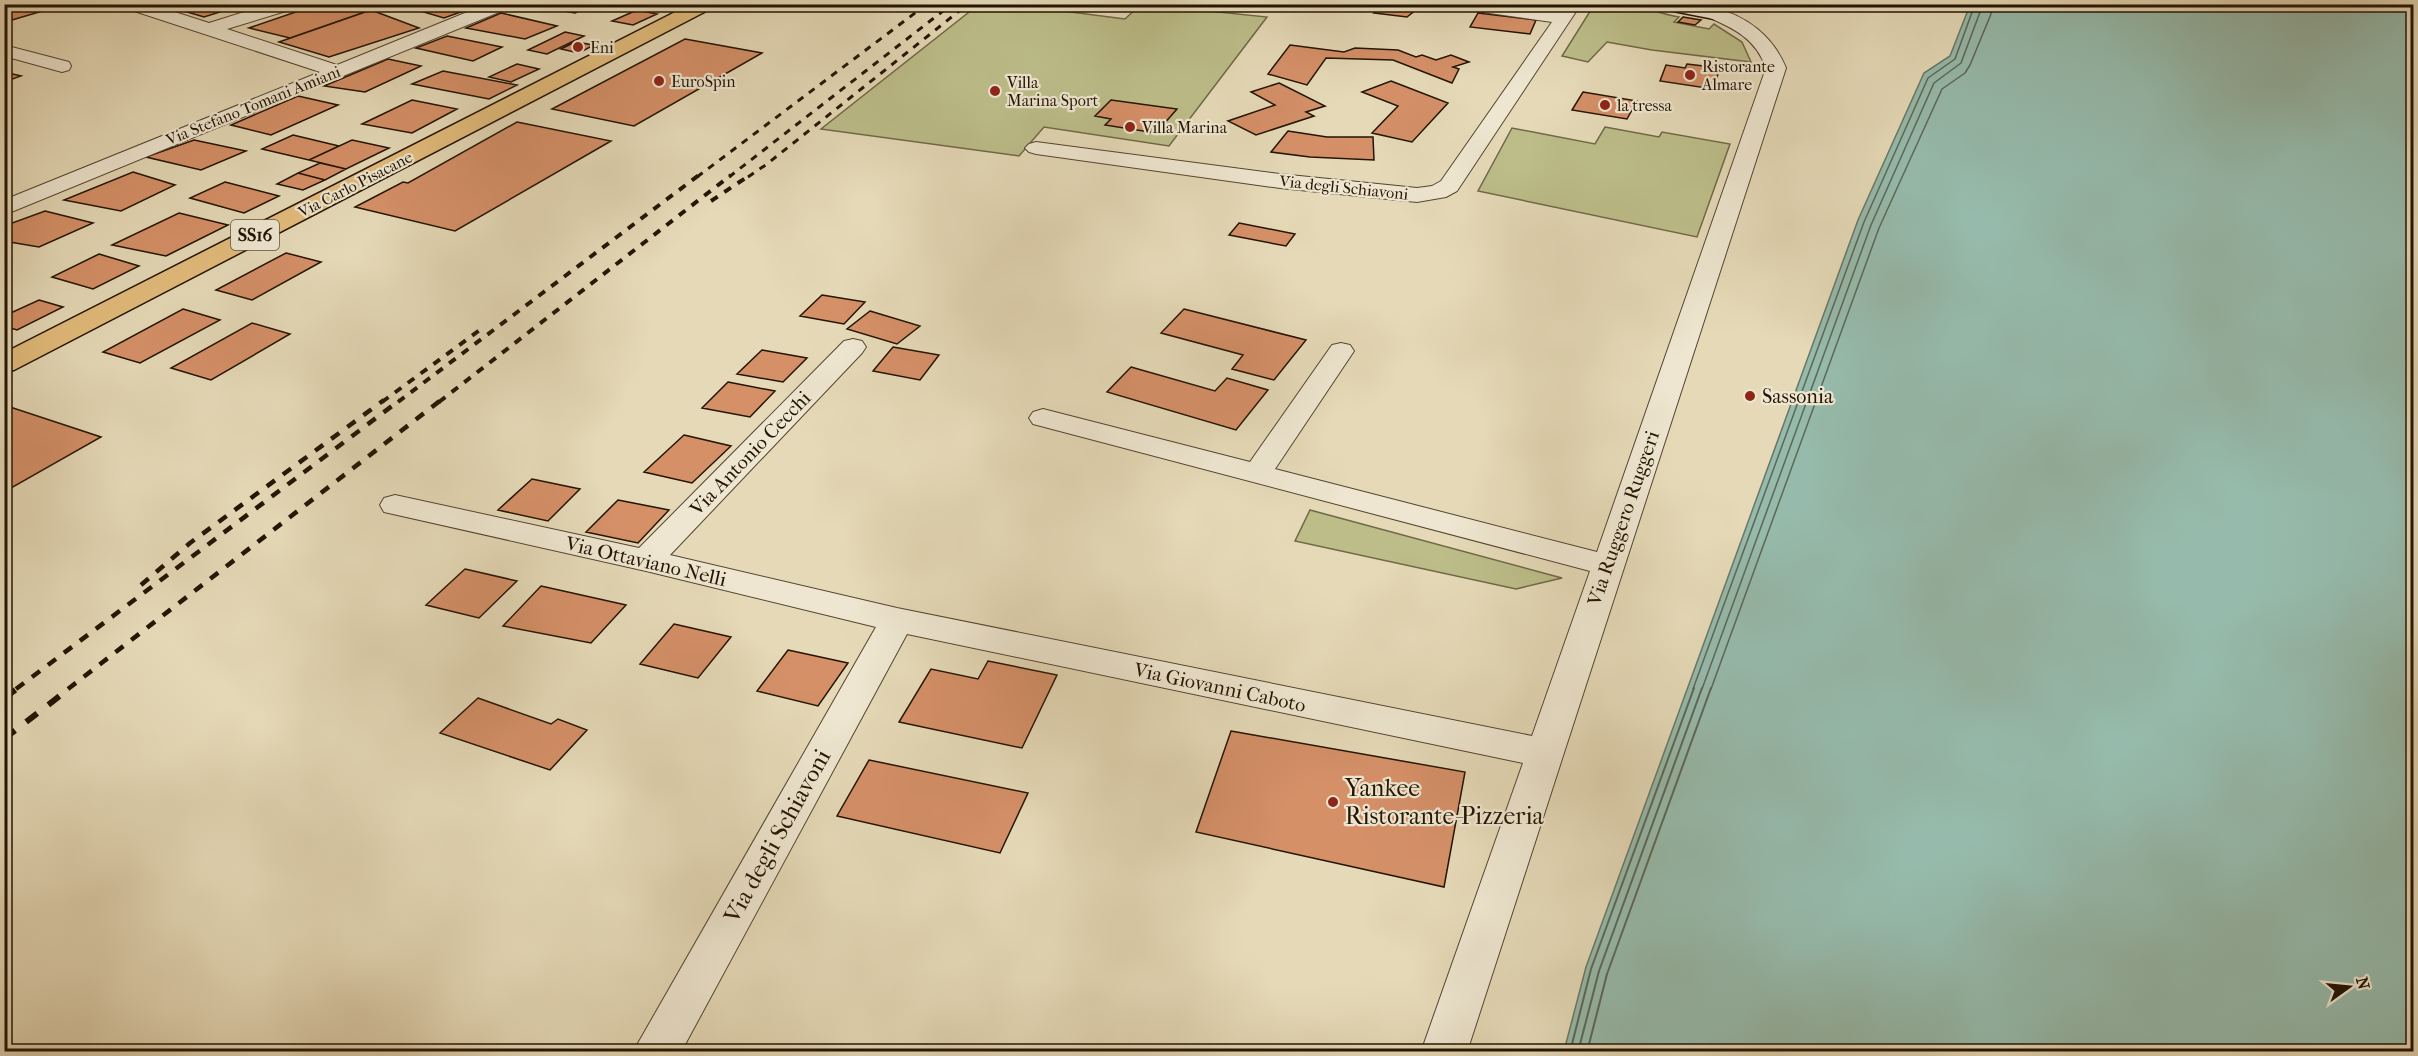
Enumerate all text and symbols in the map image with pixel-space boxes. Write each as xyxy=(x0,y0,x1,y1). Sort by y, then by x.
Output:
place label: Eni xyxy=(590,38,614,57)
marker: Eni xyxy=(571,40,585,54)
place label: Ristorante Almare xyxy=(1701,57,1775,94)
street label: Via Stefano Tomani Amiani xyxy=(162,62,343,150)
marker: Ristorante Almare xyxy=(1683,68,1697,82)
place label: EuroSpin xyxy=(671,72,736,91)
place label: Villa Marina Sport xyxy=(1006,73,1099,110)
marker: EuroSpin xyxy=(652,74,666,88)
marker: Villa Marina Sport xyxy=(988,84,1002,98)
place label: la tressa xyxy=(1616,96,1672,115)
marker: la tressa xyxy=(1598,98,1612,112)
place label: Villa Marina xyxy=(1141,118,1228,137)
marker: Villa Marina xyxy=(1123,120,1137,134)
street label: Via Carlo Pisacane xyxy=(294,147,416,222)
street label: Via degli Schiavoni xyxy=(1278,171,1410,204)
road number: SS16 xyxy=(231,220,279,250)
place label: Sassonia xyxy=(1762,385,1834,408)
street label: Via Antonio Cecchi xyxy=(684,386,816,521)
marker: Sassonia xyxy=(1743,389,1757,403)
street label: Via Ruggero Ruggeri xyxy=(1582,428,1664,609)
street label: Via Ottaviano Nelli xyxy=(562,532,729,591)
street label: Via Giovanni Caboto xyxy=(1131,658,1308,717)
street label: Via degli Schiavoni xyxy=(717,744,836,929)
place label: Yankee Ristorante-Pizzeria xyxy=(1344,774,1545,830)
marker: Yankee Ristorante-Pizzeria xyxy=(1326,795,1340,809)
north arrow xyxy=(2319,957,2379,1017)
text: N xyxy=(2352,975,2374,992)

